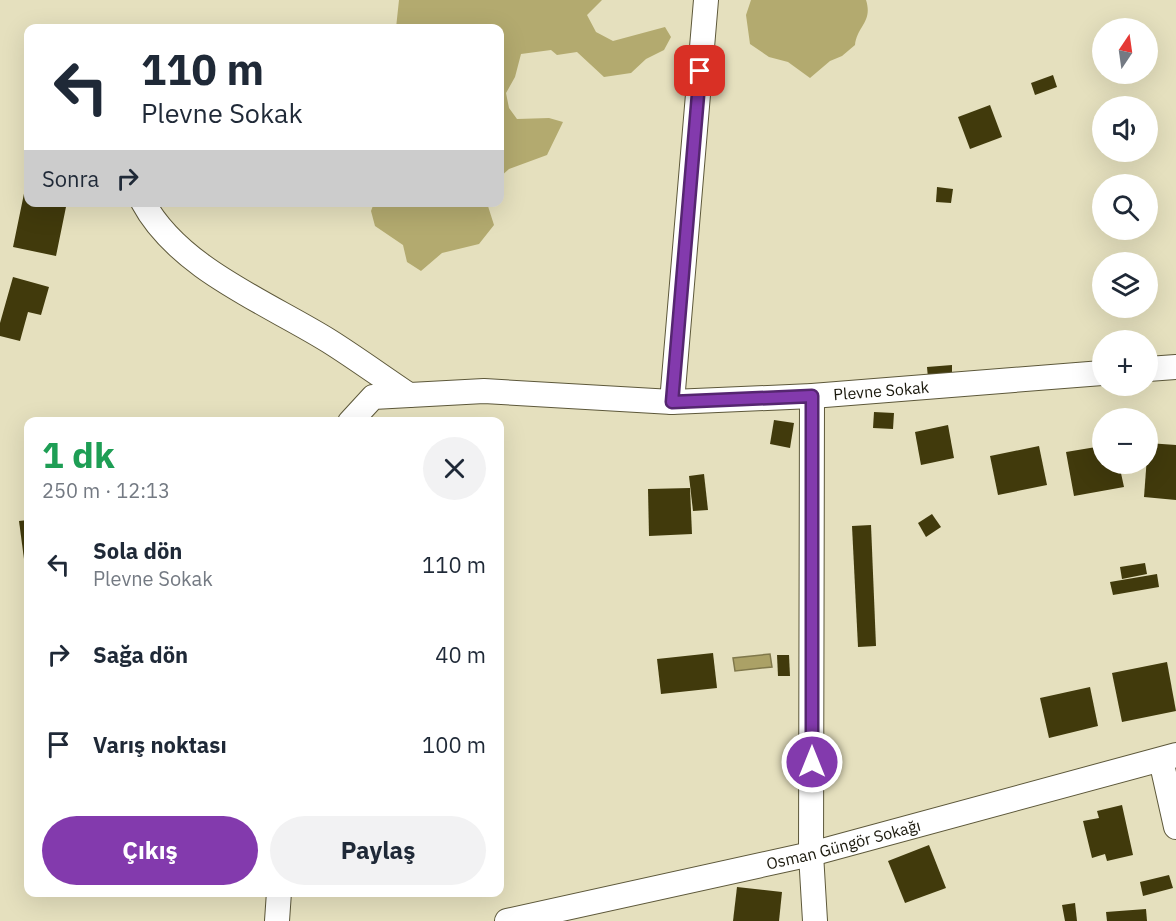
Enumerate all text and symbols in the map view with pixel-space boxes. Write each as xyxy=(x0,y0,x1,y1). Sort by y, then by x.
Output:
north arrow xyxy=(1092,18,1158,84)
map controls xyxy=(1092,18,1158,474)
text: 110 m xyxy=(141,42,264,97)
pin xyxy=(674,45,725,96)
icon: left xyxy=(42,48,120,126)
icon: arrive xyxy=(683,54,716,87)
text: Plevne Sokak xyxy=(141,95,303,130)
button: sound xyxy=(1092,96,1158,162)
icon: right xyxy=(111,162,144,195)
text: Sonra xyxy=(42,164,99,193)
button: search xyxy=(1092,174,1158,240)
button: layers xyxy=(1092,252,1158,318)
button: + xyxy=(1092,330,1158,396)
street label: Plevne Sokak xyxy=(833,377,930,404)
button: − xyxy=(1092,408,1158,474)
text: 1 dk xyxy=(42,431,115,478)
button: close xyxy=(423,437,486,500)
text: 250 m · 12:13 xyxy=(42,477,170,504)
text: Sola dön xyxy=(93,536,182,565)
icon: left xyxy=(42,548,75,581)
text: 110 m xyxy=(422,550,486,579)
text: Plevne Sokak xyxy=(93,565,213,592)
icon: right xyxy=(42,638,75,671)
text: Sağa dön xyxy=(93,640,188,669)
text: 40 m xyxy=(435,640,486,669)
icon: arrive xyxy=(42,728,75,761)
text: Varış noktası xyxy=(93,730,227,759)
text: 100 m xyxy=(422,730,486,759)
position arrow xyxy=(780,730,844,794)
street label: Osman Güngör Sokağı xyxy=(764,815,923,874)
button: Çıkış xyxy=(42,816,258,885)
button: Paylaş xyxy=(270,816,486,885)

